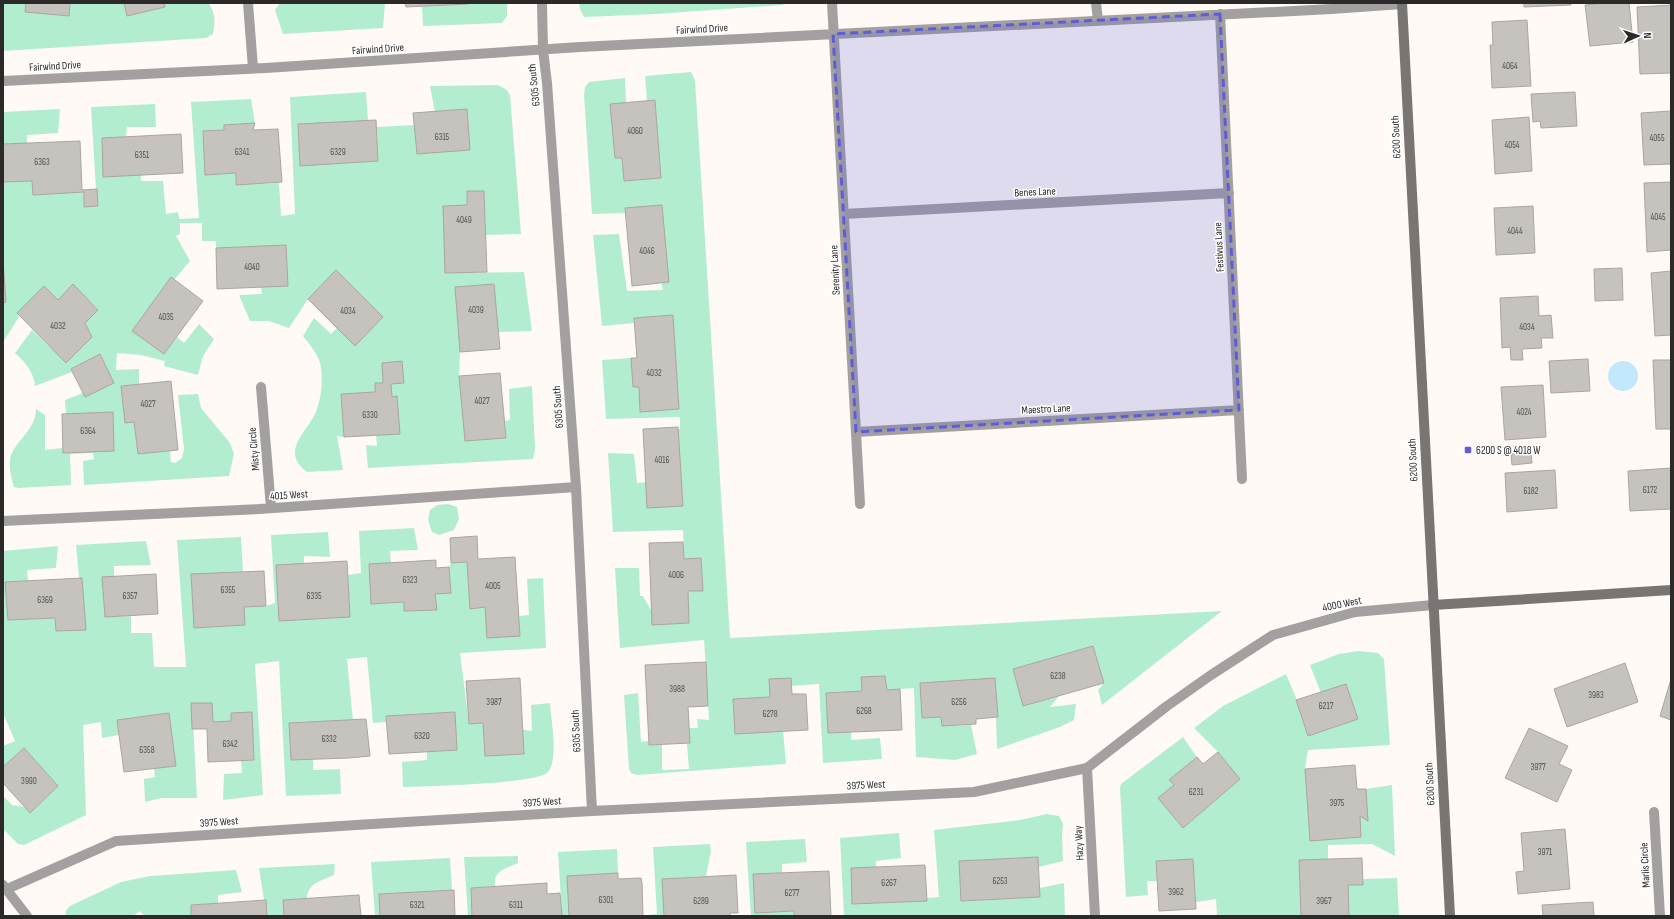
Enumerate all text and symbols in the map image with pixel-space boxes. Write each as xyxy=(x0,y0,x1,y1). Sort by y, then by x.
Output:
north arrow xyxy=(1618,16,1658,56)
street label: Fairwind Drive xyxy=(676,21,728,37)
text: N xyxy=(1641,32,1654,39)
street label: Fairwind Drive xyxy=(352,41,404,57)
street label: Fairwind Drive xyxy=(29,58,81,74)
house number: 4064 xyxy=(1502,61,1518,72)
street label: 6305 South xyxy=(525,63,543,107)
street label: 6200 South xyxy=(1388,115,1404,159)
house number: 4060 xyxy=(627,126,643,137)
house number: 6315 xyxy=(435,132,450,143)
house number: 4055 xyxy=(1650,133,1665,144)
house number: 4054 xyxy=(1504,140,1520,151)
house number: 6341 xyxy=(235,147,250,158)
house number: 6329 xyxy=(330,147,346,158)
house number: 6351 xyxy=(135,150,150,161)
house number: 6363 xyxy=(34,157,50,168)
street label: Benes Lane xyxy=(1014,184,1056,200)
house number: 4045 xyxy=(1650,212,1666,223)
house number: 4049 xyxy=(456,215,472,226)
street label: Festivus Lane xyxy=(1211,222,1227,272)
house number: 4044 xyxy=(1507,226,1523,237)
street label: Serenity Lane xyxy=(827,245,843,295)
house number: 4046 xyxy=(639,246,655,257)
house number: 4040 xyxy=(244,262,260,273)
house number: 4039 xyxy=(468,305,484,316)
house number: 4034 xyxy=(340,306,356,317)
house number: 4035 xyxy=(158,312,174,323)
house number: 4032 xyxy=(50,321,66,332)
house number: 4034 xyxy=(1519,322,1535,333)
house number: 4032 xyxy=(646,368,662,379)
street label: 6305 South xyxy=(550,385,566,429)
house number: 4027 xyxy=(474,396,490,407)
house number: 4027 xyxy=(140,399,156,410)
street label: Maestro Lane xyxy=(1021,401,1071,417)
house number: 4024 xyxy=(1516,407,1532,418)
house number: 6330 xyxy=(362,410,378,421)
house number: 6364 xyxy=(80,426,96,437)
street label: Misty Circle xyxy=(246,427,262,471)
street label: 6200 South xyxy=(1405,438,1421,482)
place label: 6200 S @ 4018 W xyxy=(1476,444,1541,457)
marker: 6200 S @ 4018 W xyxy=(1463,445,1473,455)
house number: 4016 xyxy=(655,455,669,466)
house number: 6172 xyxy=(1643,485,1657,496)
house number: 6182 xyxy=(1524,486,1539,497)
street label: 4015 West xyxy=(269,487,309,503)
house number: 4006 xyxy=(668,570,684,581)
house number: 6323 xyxy=(402,575,418,586)
house number: 4005 xyxy=(485,581,501,592)
house number: 6355 xyxy=(221,585,236,596)
house number: 6357 xyxy=(123,591,138,602)
house number: 6335 xyxy=(306,591,322,602)
street label: 4000 West xyxy=(1321,593,1363,614)
house number: 6369 xyxy=(37,595,53,606)
house number: 6238 xyxy=(1050,671,1066,682)
house number: 3988 xyxy=(669,684,685,695)
house number: 3983 xyxy=(1588,690,1604,701)
house number: 3987 xyxy=(486,697,502,708)
house number: 6256 xyxy=(951,697,967,708)
house number: 6217 xyxy=(1319,701,1334,712)
house number: 6268 xyxy=(856,706,872,717)
street label: 6305 South xyxy=(568,709,584,753)
house number: 6278 xyxy=(762,709,778,720)
house number: 6320 xyxy=(414,731,430,742)
house number: 6332 xyxy=(321,734,337,745)
house number: 6342 xyxy=(222,739,238,750)
house number: 6358 xyxy=(139,745,155,756)
street label: 6200 South xyxy=(1422,762,1438,806)
house number: 3977 xyxy=(1531,762,1546,773)
house number: 3990 xyxy=(21,776,37,787)
street label: 3975 West xyxy=(846,777,886,793)
house number: 6231 xyxy=(1189,787,1204,798)
street label: 3975 West xyxy=(522,794,562,810)
house number: 3975 xyxy=(1330,798,1345,809)
street label: 3975 West xyxy=(199,814,239,830)
street label: Hazy Way xyxy=(1072,824,1086,861)
street label: Marlis Circle xyxy=(1637,842,1653,888)
house number: 3971 xyxy=(1538,847,1553,858)
house number: 6253 xyxy=(992,876,1008,887)
house number: 6267 xyxy=(881,878,897,889)
house number: 3962 xyxy=(1168,887,1184,898)
house number: 6277 xyxy=(785,888,800,899)
house number: 6301 xyxy=(599,895,614,906)
house number: 6289 xyxy=(693,896,709,907)
house number: 3967 xyxy=(1316,896,1332,907)
house number: 6321 xyxy=(410,900,425,911)
house number: 6311 xyxy=(509,900,524,911)

